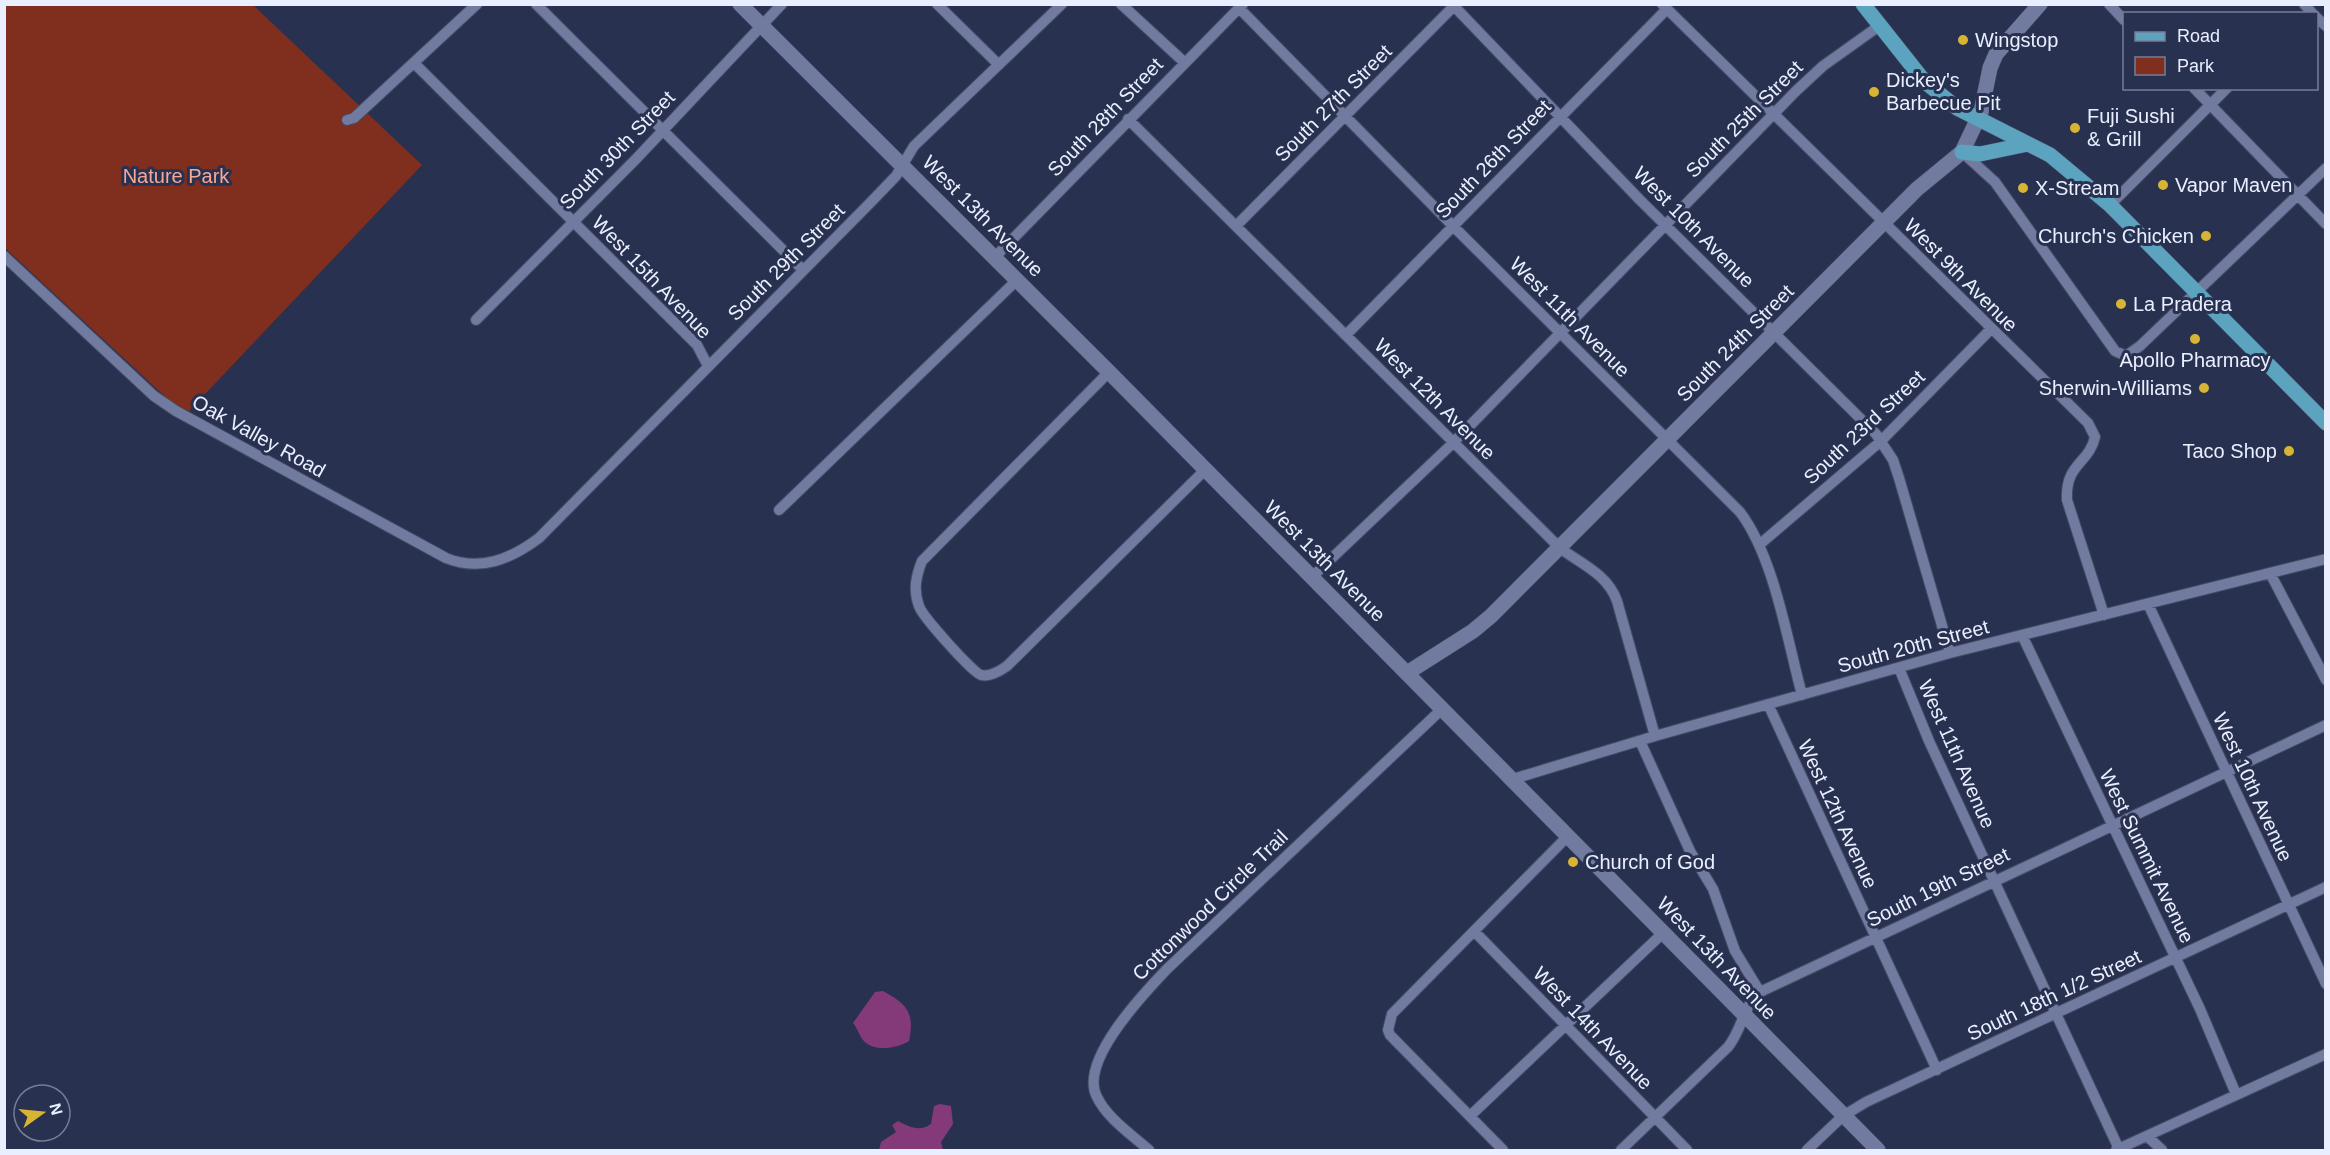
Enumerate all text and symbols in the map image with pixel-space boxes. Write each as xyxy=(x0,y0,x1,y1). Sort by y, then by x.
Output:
legend xyxy=(2123,12,2318,90)
text: Road xyxy=(2177,26,2220,46)
place label: Wingstop xyxy=(1975,29,2058,51)
marker: Wingstop xyxy=(1956,33,1970,47)
street label: South 27th Street xyxy=(1270,40,1396,166)
street label: South 28th Street xyxy=(1043,53,1167,181)
street label: South 25th Street xyxy=(1681,56,1807,182)
text: Park xyxy=(2177,56,2215,76)
place label: Dickey's Barbecue Pit xyxy=(1886,69,2001,114)
marker: Dickey's Barbecue Pit xyxy=(1867,85,1881,99)
street label: South 30th Street xyxy=(555,86,679,214)
street label: South 26th Street xyxy=(1431,95,1555,223)
place label: Fuji Sushi & Grill xyxy=(2087,105,2175,150)
marker: Fuji Sushi & Grill xyxy=(2068,121,2082,135)
street label: West 13th Avenue xyxy=(918,151,1048,281)
street label: West 10th Avenue xyxy=(1629,162,1759,292)
park label: Nature Park xyxy=(123,165,230,187)
place label: Vapor Maven xyxy=(2175,174,2292,196)
place label: X-Stream xyxy=(2035,177,2119,199)
marker: Vapor Maven xyxy=(2156,178,2170,192)
marker: X-Stream xyxy=(2016,181,2030,195)
street label: South 29th Street xyxy=(723,199,849,325)
street label: West 15th Avenue xyxy=(588,211,716,343)
street label: West 9th Avenue xyxy=(1900,214,2022,336)
place label: Church's Chicken xyxy=(2038,225,2194,247)
marker: Church's Chicken xyxy=(2199,229,2213,243)
street label: West 11th Avenue xyxy=(1506,253,1634,381)
street label: South 24th Street xyxy=(1672,280,1798,406)
place label: La Pradera xyxy=(2133,293,2233,315)
marker: La Pradera xyxy=(2114,297,2128,311)
marker: Apollo Pharmacy xyxy=(2188,332,2202,346)
street label: West 12th Avenue xyxy=(1370,334,1500,464)
place label: Apollo Pharmacy xyxy=(2119,349,2271,371)
street label: South 23rd Street xyxy=(1799,365,1929,489)
place label: Sherwin-Williams xyxy=(2039,377,2192,399)
marker: Sherwin-Williams xyxy=(2197,381,2211,395)
street label: Oak Valley Road xyxy=(189,390,329,482)
place label: Taco Shop xyxy=(2182,440,2277,462)
marker: Taco Shop xyxy=(2282,444,2296,458)
street label: West 13th Avenue xyxy=(1260,496,1390,626)
street label: South 20th Street xyxy=(1835,615,1991,677)
street label: West 11th Avenue xyxy=(1914,676,2000,832)
street label: West 10th Avenue xyxy=(2209,709,2297,865)
street label: West 12th Avenue xyxy=(1794,736,1882,892)
street label: West Summit Avenue xyxy=(2095,766,2199,946)
street label: Cottonwood Circle Trail xyxy=(1128,825,1292,985)
street label: South 19th Street xyxy=(1863,843,2013,931)
place label: Church of God xyxy=(1585,851,1715,873)
marker: Church of God xyxy=(1566,855,1580,869)
street label: West 13th Avenue xyxy=(1653,892,1781,1024)
street label: South 18th 1/2 Street xyxy=(1964,945,2145,1045)
street label: West 14th Avenue xyxy=(1529,962,1657,1094)
north arrow xyxy=(12,1083,72,1143)
text: N xyxy=(46,1101,66,1117)

